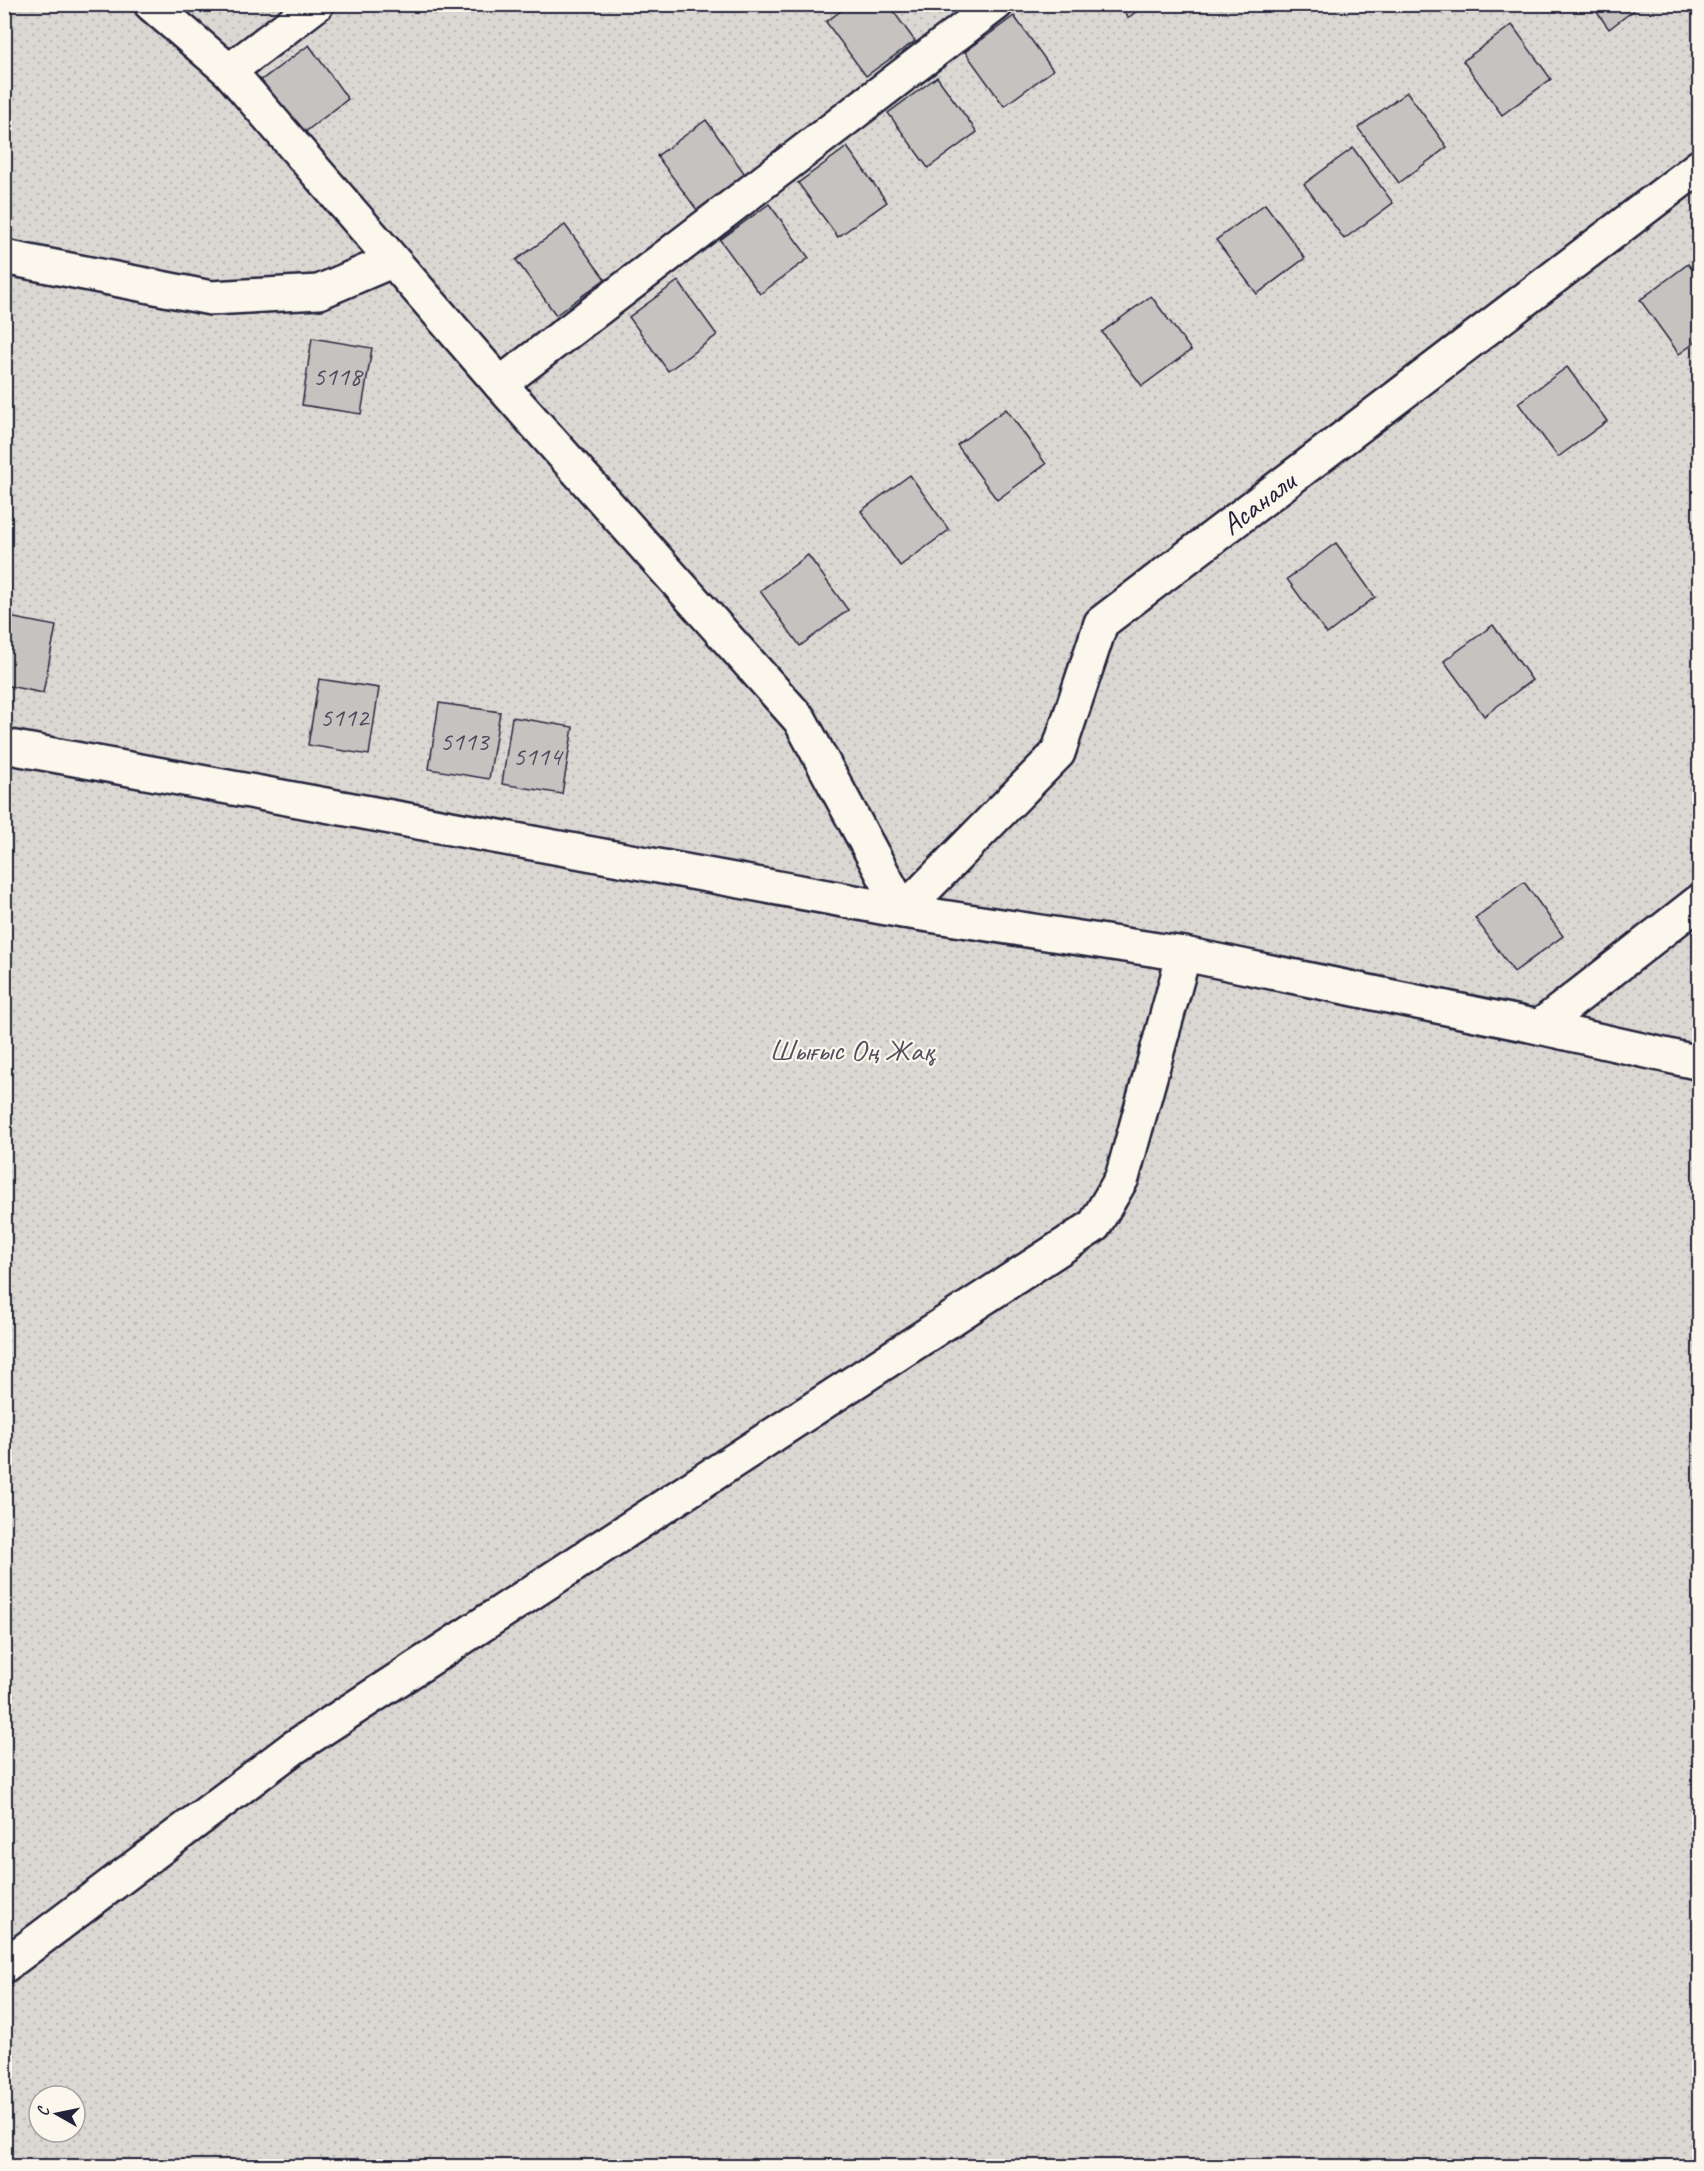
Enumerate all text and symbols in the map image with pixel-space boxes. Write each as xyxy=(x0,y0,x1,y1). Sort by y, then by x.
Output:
house number: 5118 xyxy=(313,359,364,393)
street label: Асанали xyxy=(1213,461,1305,543)
house number: 5112 xyxy=(320,700,370,734)
house number: 5113 xyxy=(440,724,490,758)
house number: 5114 xyxy=(513,739,564,773)
park label: Шығыс Оң Жақ xyxy=(769,1031,937,1069)
north arrow xyxy=(27,2084,87,2144)
text: С xyxy=(33,2104,54,2117)

